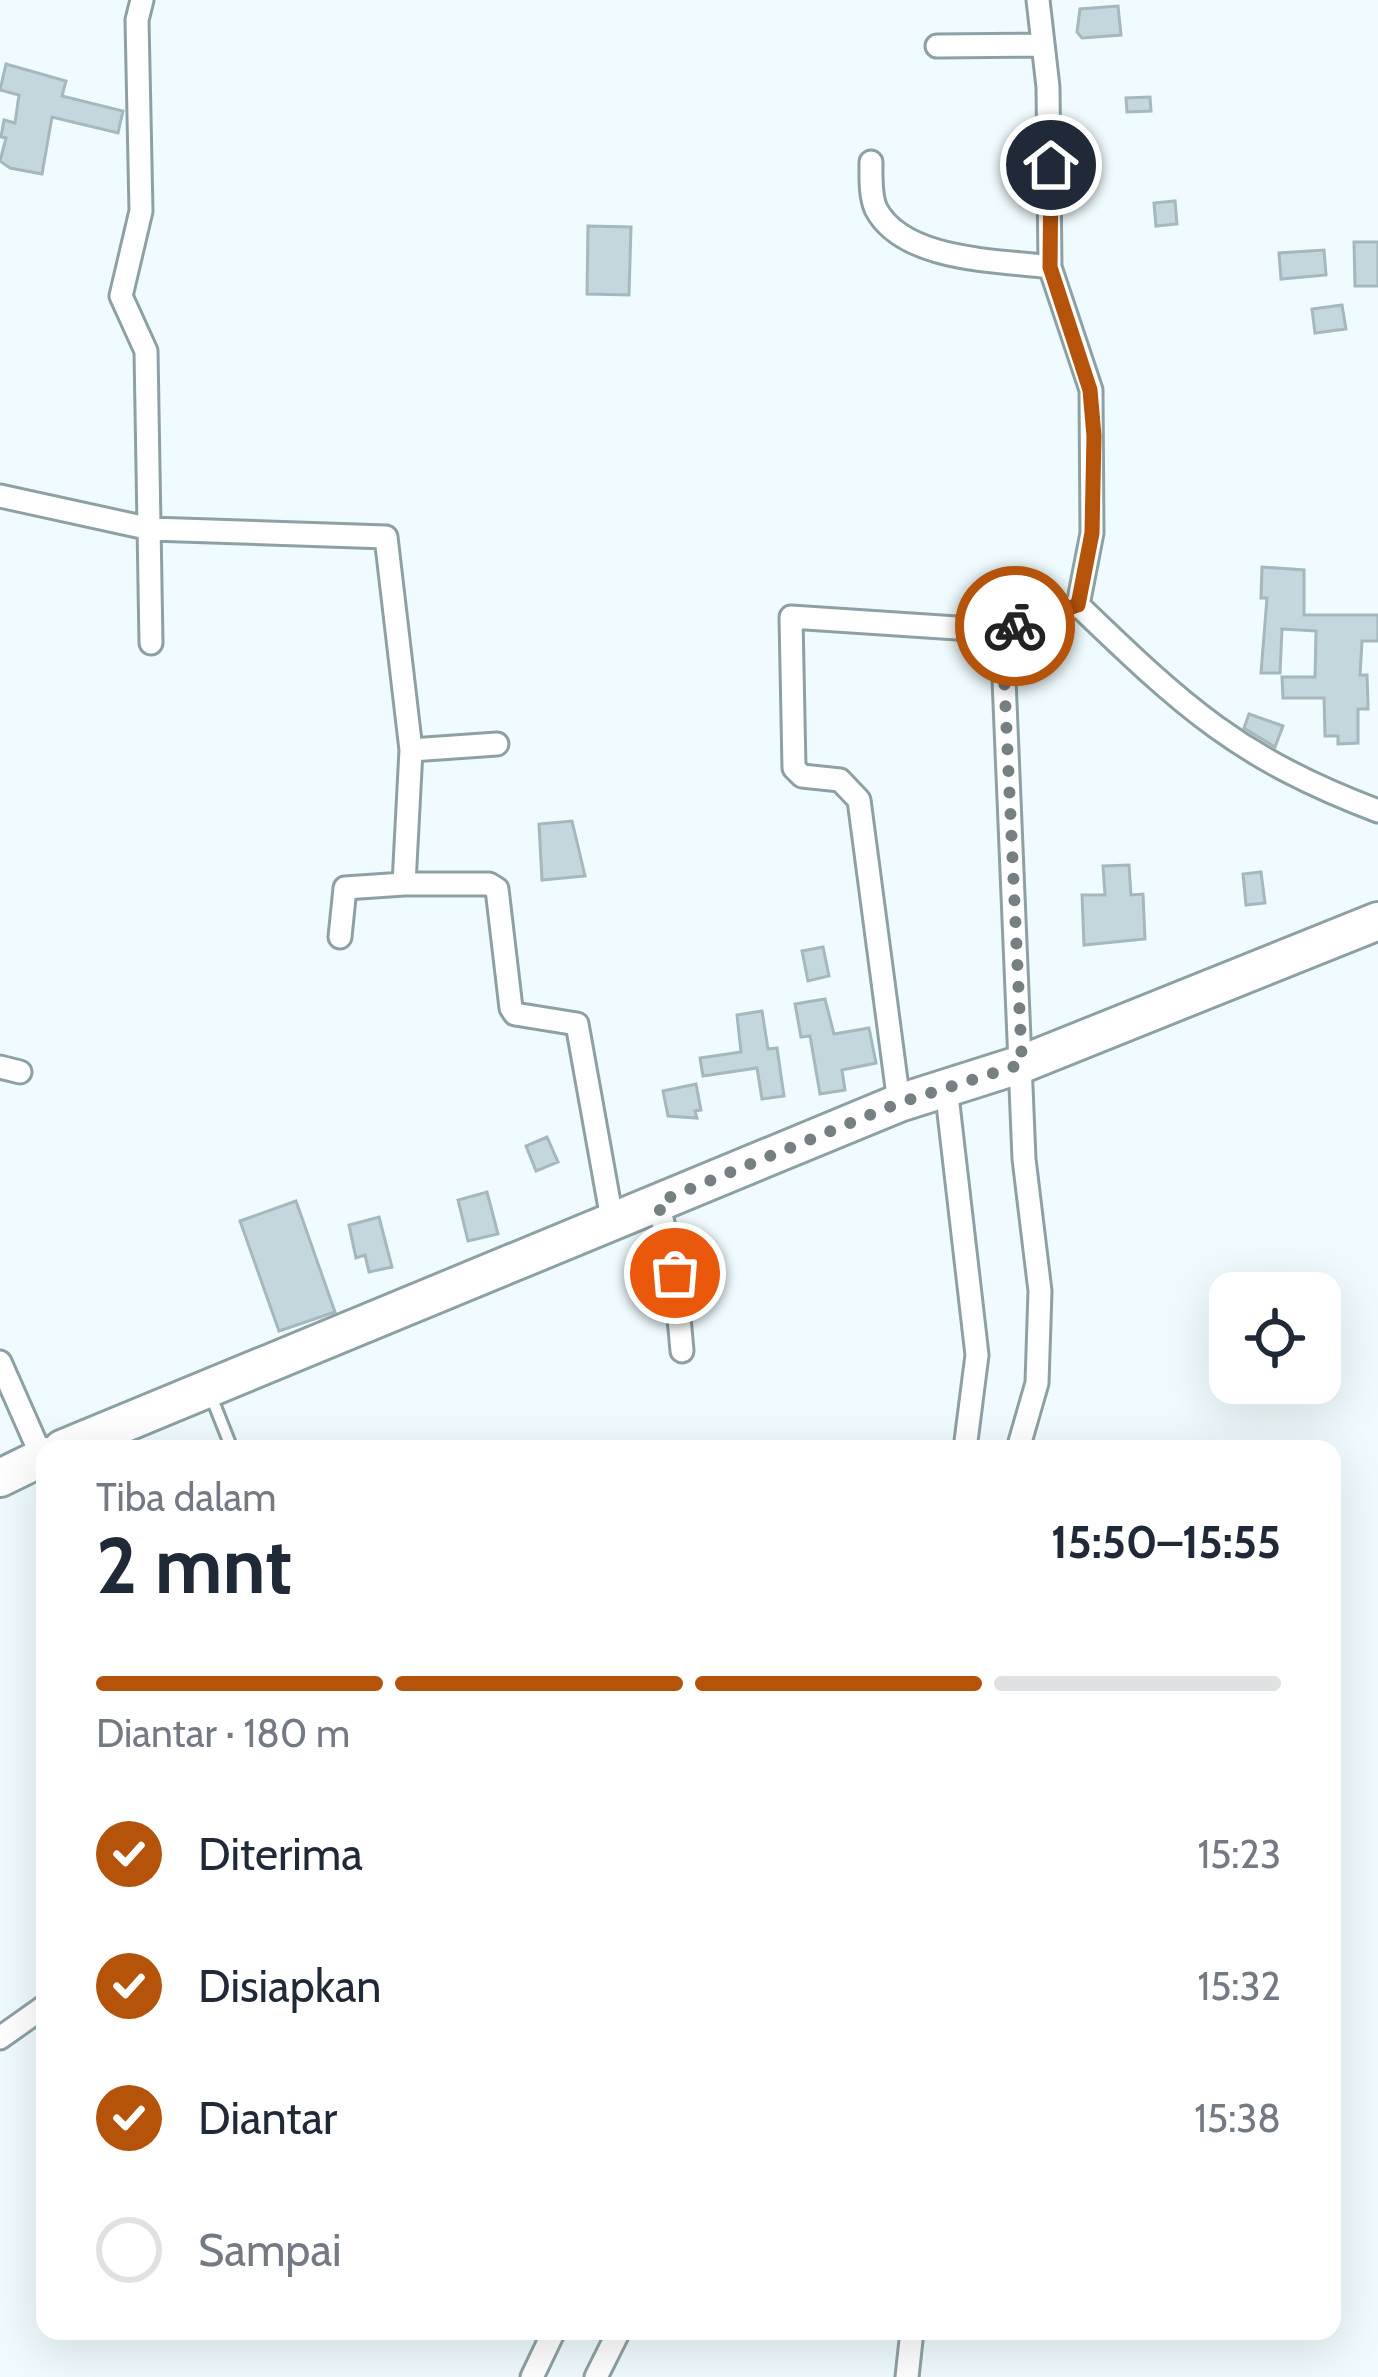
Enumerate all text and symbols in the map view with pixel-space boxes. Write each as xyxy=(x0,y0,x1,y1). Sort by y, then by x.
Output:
pin xyxy=(1000,114,1102,216)
icon: home xyxy=(1018,132,1084,198)
courier xyxy=(955,566,1075,686)
icon: bike xyxy=(982,593,1048,659)
pin xyxy=(624,1222,726,1324)
icon: bag xyxy=(642,1240,708,1306)
map controls xyxy=(1209,1272,1341,1404)
button: locate xyxy=(1209,1272,1341,1404)
text: Tiba dalam xyxy=(96,1473,276,1521)
text: 15:50–15:55 xyxy=(1051,1515,1281,1569)
text: 2 mnt xyxy=(96,1518,292,1613)
text: Diantar · 180 m xyxy=(96,1709,350,1757)
icon: check xyxy=(96,1821,162,1887)
text: Diterima xyxy=(198,1827,363,1881)
text: 15:23 xyxy=(1198,1830,1281,1878)
icon: check xyxy=(96,1953,162,2019)
text: Disiapkan xyxy=(198,1959,381,2013)
text: 15:32 xyxy=(1198,1962,1281,2010)
icon: check xyxy=(96,2085,162,2151)
text: Diantar xyxy=(198,2091,337,2145)
text: 15:38 xyxy=(1194,2094,1281,2142)
text: Sampai xyxy=(198,2223,342,2277)

